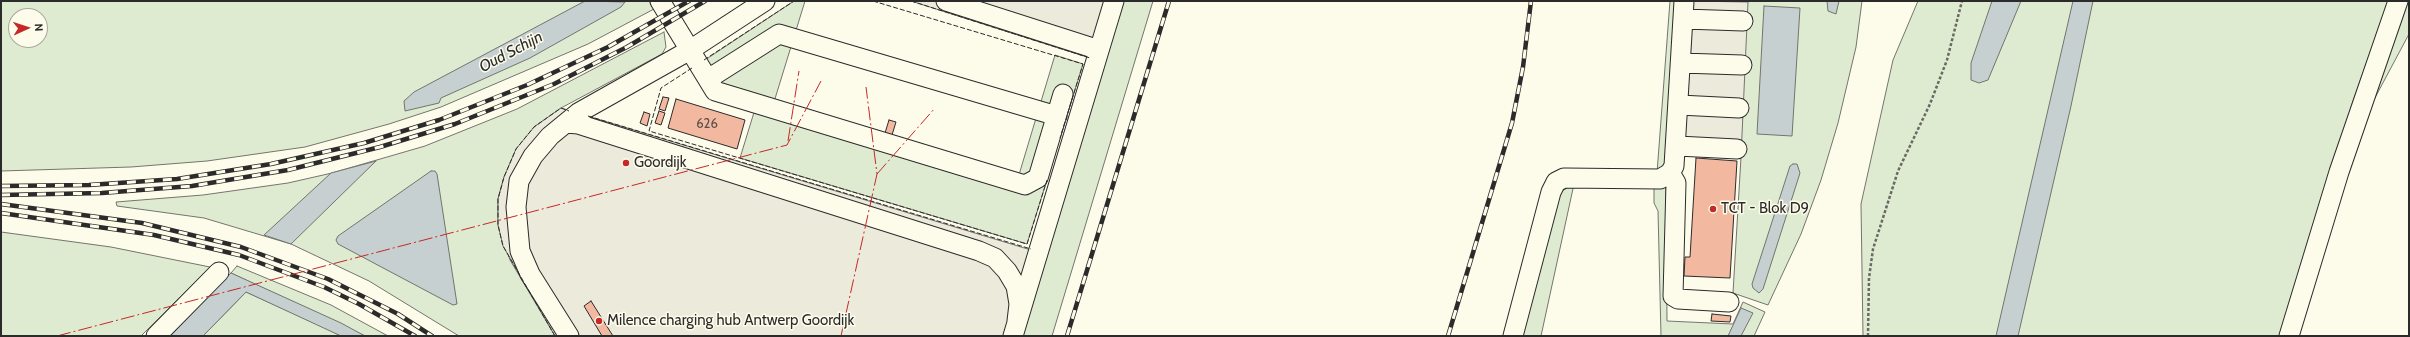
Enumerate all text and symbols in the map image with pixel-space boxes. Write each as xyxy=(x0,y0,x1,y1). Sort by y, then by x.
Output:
north arrow xyxy=(8,8,48,48)
text: N xyxy=(32,23,46,32)
water label: Oud Schijn xyxy=(476,27,546,77)
house number: 626 xyxy=(696,116,718,132)
place label: Goordijk xyxy=(634,154,686,172)
marker: Goordijk xyxy=(621,158,631,168)
place label: TCT - Blok D9 xyxy=(1721,200,1809,218)
marker: TCT - Blok D9 xyxy=(1708,204,1718,214)
place label: Milence charging hub Antwerp Goordijk xyxy=(607,312,854,330)
marker: Milence charging hub Antwerp Goordijk xyxy=(594,316,604,326)

